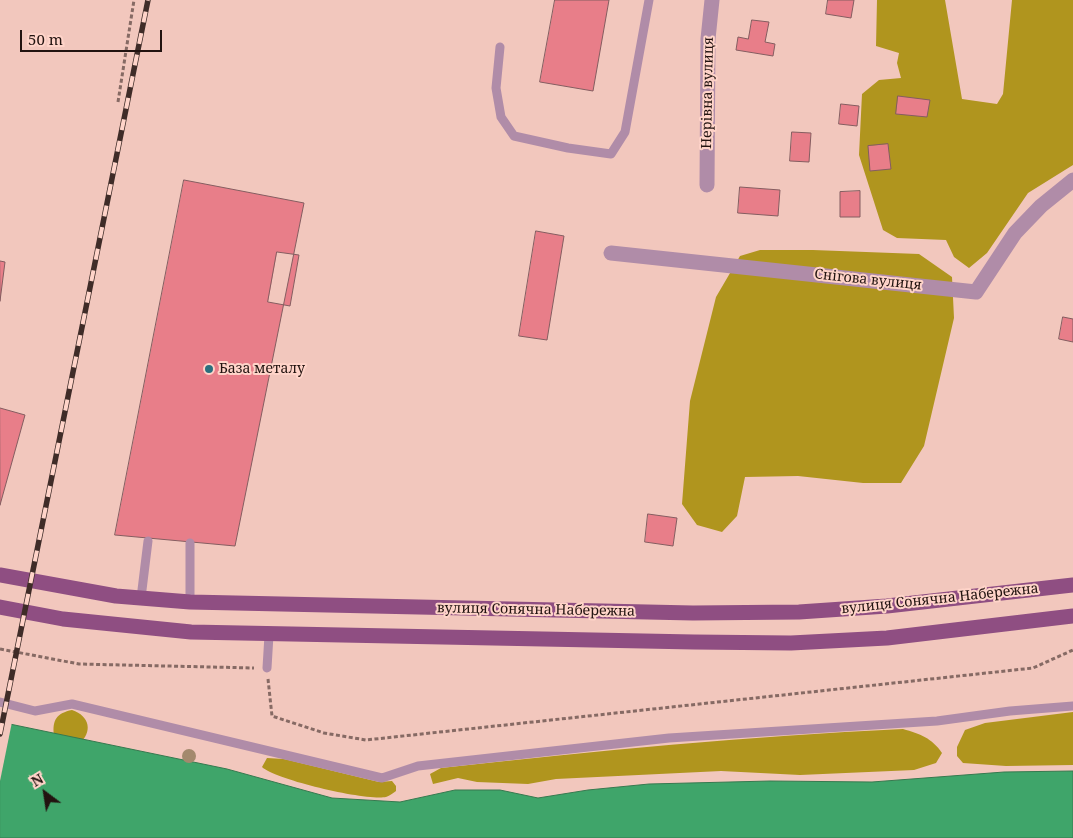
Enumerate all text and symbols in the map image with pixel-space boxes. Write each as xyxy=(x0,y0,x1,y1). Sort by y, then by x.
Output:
scale bar xyxy=(22,20,165,52)
text: 50 m xyxy=(28,29,63,49)
street label: Нерівна вулиця xyxy=(699,37,717,149)
street label: Снігова вулиця xyxy=(813,266,923,294)
place label: База металу xyxy=(219,361,305,377)
marker: База металу xyxy=(203,363,215,375)
street label: вулиця Сонячна Набережна xyxy=(841,580,1039,618)
street label: вулиця Сонячна Набережна xyxy=(437,600,635,620)
north arrow xyxy=(20,768,70,818)
text: N xyxy=(27,769,47,791)

